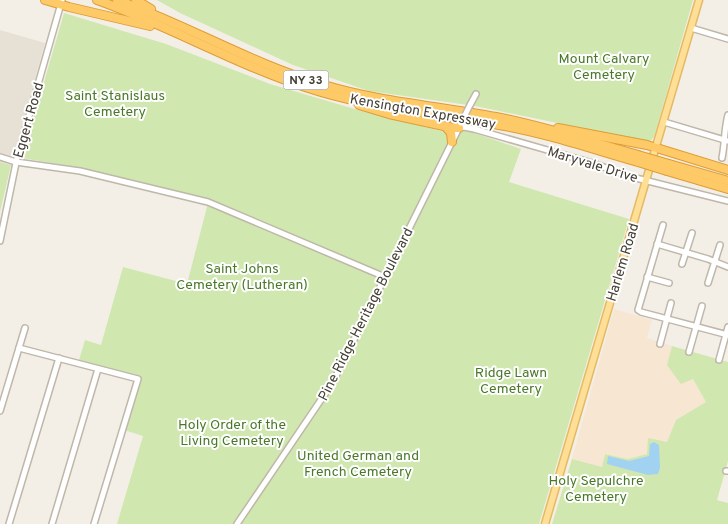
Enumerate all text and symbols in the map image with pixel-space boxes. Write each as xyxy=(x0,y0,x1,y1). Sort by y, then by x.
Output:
park label: Mount Calvary Cemetery xyxy=(559,51,649,84)
road number: NY 33 xyxy=(284,70,328,90)
street label: Eggert Road xyxy=(11,81,48,160)
park label: Saint Stanislaus Cemetery xyxy=(65,88,165,121)
street label: Kensington Expressway xyxy=(348,91,497,134)
street label: Maryvale Drive xyxy=(545,144,640,187)
street label: Harlem Road xyxy=(603,221,643,304)
street label: Pine Ridge Heritage Boulevard xyxy=(315,225,417,404)
park label: Saint Johns Cemetery (Lutheran) xyxy=(176,261,308,294)
park label: Ridge Lawn Cemetery xyxy=(475,365,547,398)
park label: Holy Order of the Living Cemetery xyxy=(178,417,286,450)
park label: United German and French Cemetery xyxy=(297,448,419,481)
park label: Holy Sepulchre Cemetery xyxy=(549,473,643,506)

